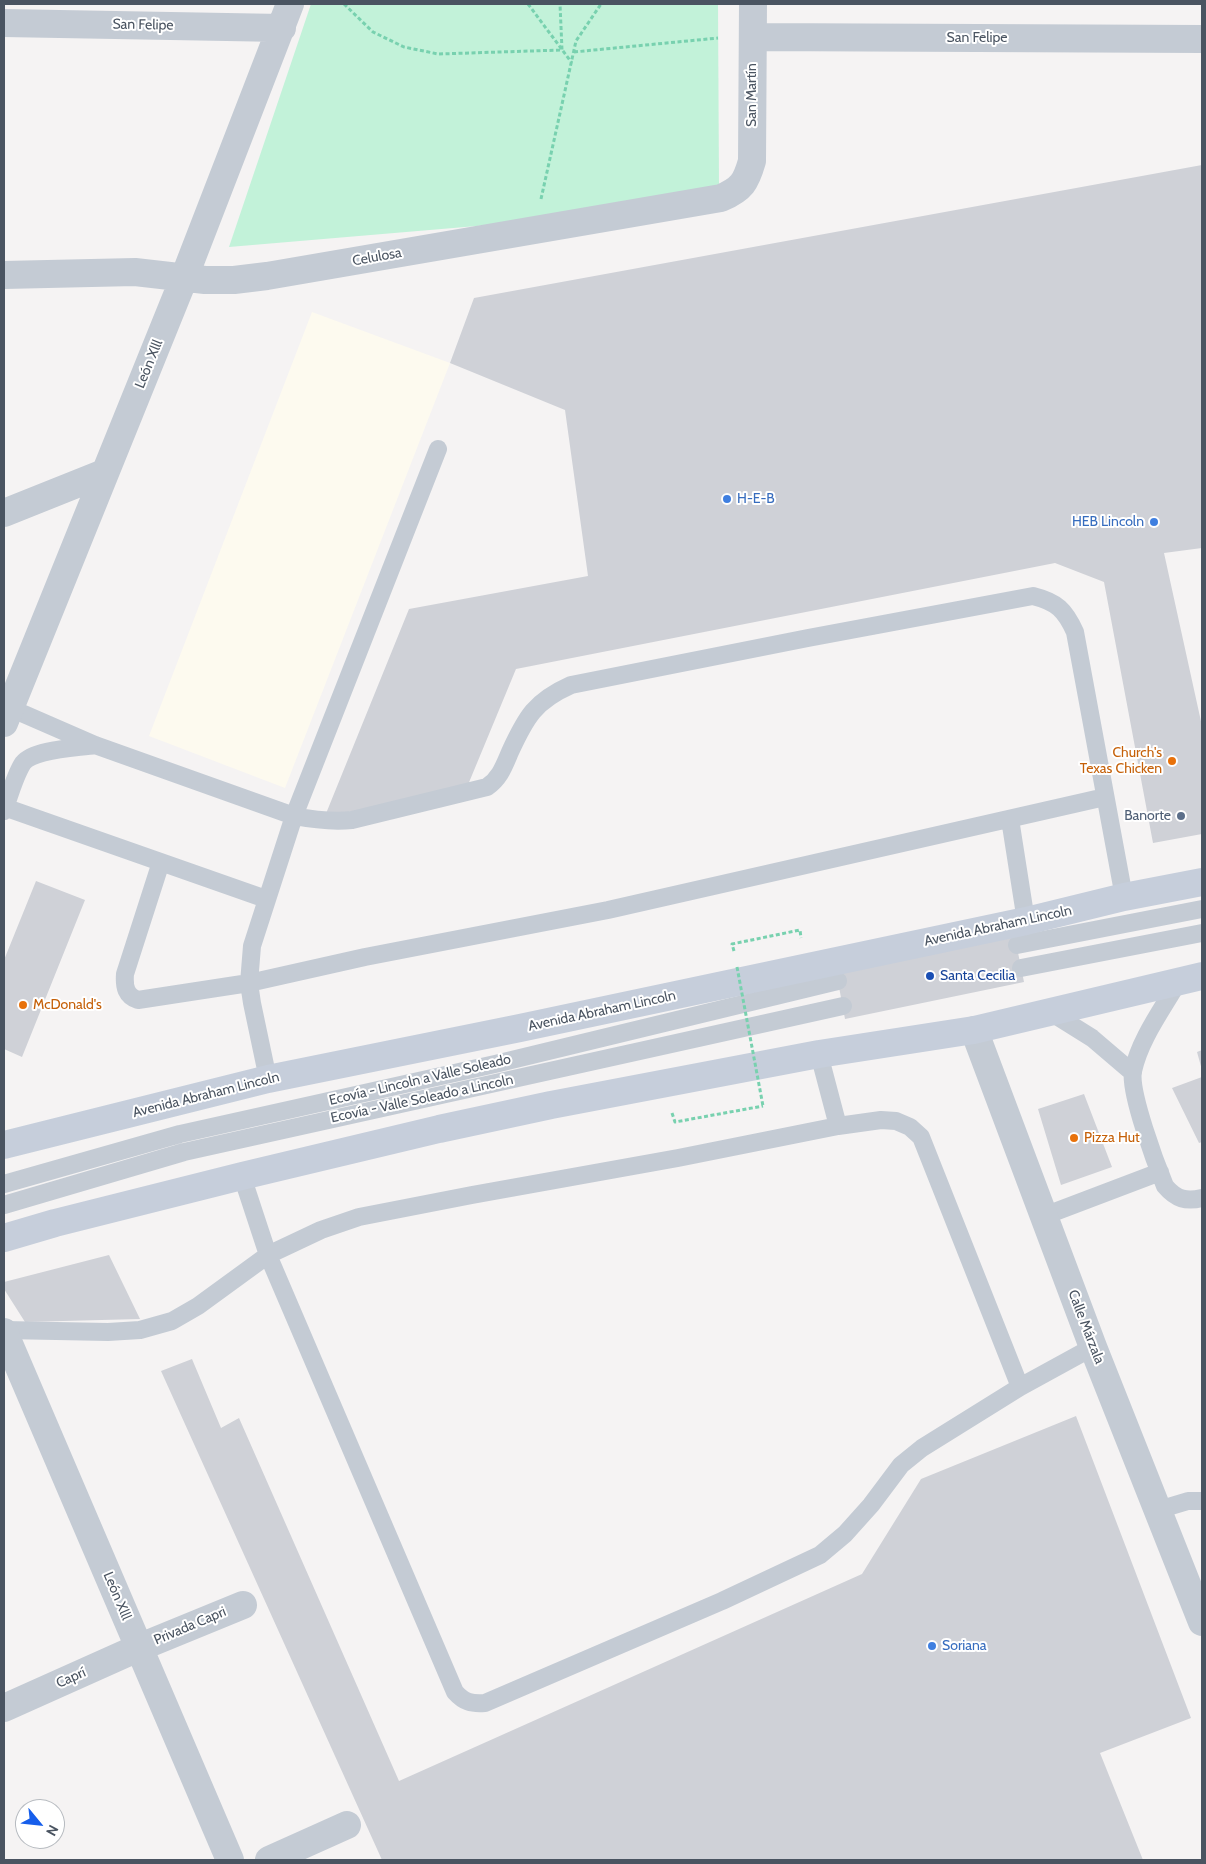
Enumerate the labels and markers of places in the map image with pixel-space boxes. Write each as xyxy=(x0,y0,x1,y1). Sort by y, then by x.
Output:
place label: H-E-B xyxy=(737,491,775,507)
marker: H-E-B xyxy=(721,493,733,505)
place label: HEB Lincoln xyxy=(1072,514,1144,530)
marker: HEB Lincoln xyxy=(1148,516,1160,528)
place label: Church's Texas Chicken xyxy=(1080,745,1162,778)
marker: Church's Texas Chicken xyxy=(1166,755,1178,767)
place label: Banorte xyxy=(1124,808,1171,824)
marker: Banorte xyxy=(1175,810,1187,822)
place label: Santa Cecilia xyxy=(940,968,1015,984)
marker: Santa Cecilia xyxy=(924,970,936,982)
place label: McDonald's xyxy=(33,997,102,1013)
marker: McDonald's xyxy=(17,999,29,1011)
place label: Pizza Hut xyxy=(1084,1130,1140,1146)
marker: Pizza Hut xyxy=(1068,1132,1080,1144)
place label: Soriana xyxy=(942,1638,987,1654)
marker: Soriana xyxy=(926,1640,938,1652)

